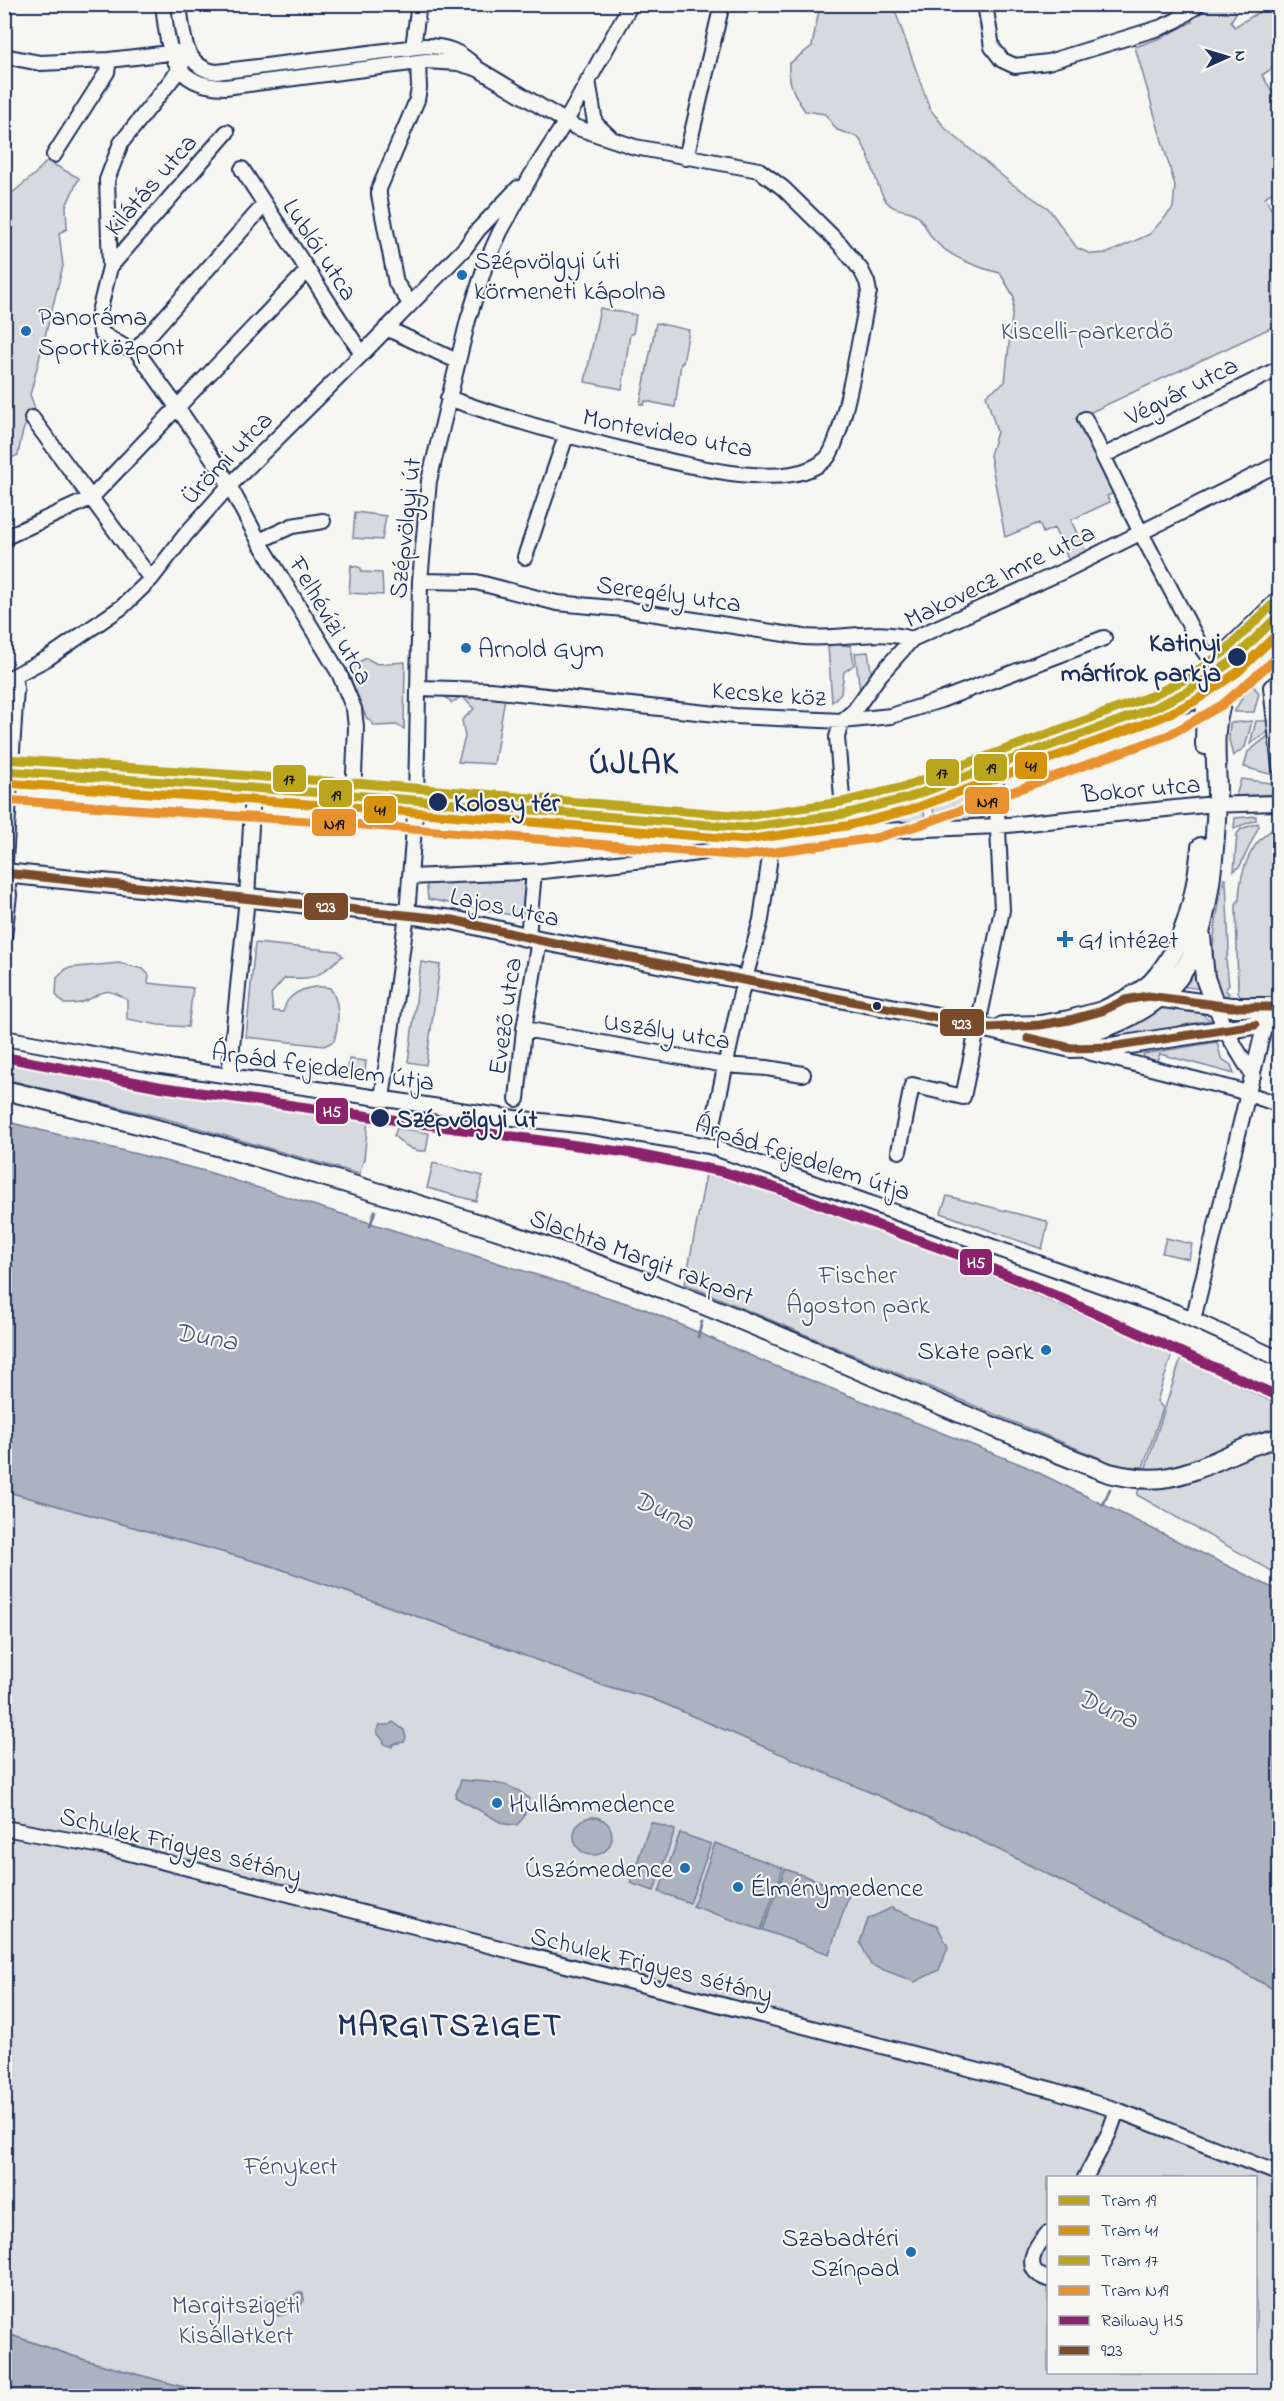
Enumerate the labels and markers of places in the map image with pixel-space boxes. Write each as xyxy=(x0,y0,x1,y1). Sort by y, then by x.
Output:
place label: Szépvölgyi úti körmeneti kápolna xyxy=(474,244,666,312)
marker: Szépvölgyi úti körmeneti kápolna xyxy=(455,268,469,282)
place label: Panoráma Sportközpont xyxy=(38,300,184,368)
marker: Panoráma Sportközpont xyxy=(19,324,33,338)
place label: Katinyi mártírok parkja xyxy=(1061,626,1221,694)
place label: Arnold Gym xyxy=(478,632,604,670)
marker: Arnold Gym xyxy=(459,641,473,655)
marker: Katinyi mártírok parkja xyxy=(1226,646,1248,668)
place label: Kolosy tér xyxy=(454,786,561,824)
marker: Kolosy tér xyxy=(427,791,449,813)
place label: G1 intézet xyxy=(1078,923,1178,961)
marker: G1 intézet xyxy=(1056,930,1074,948)
unlabelled marker xyxy=(871,1000,883,1012)
place label: Szépvölgyi út xyxy=(396,1102,538,1141)
marker: Szépvölgyi út xyxy=(369,1107,391,1129)
place label: Skate park xyxy=(917,1334,1035,1372)
marker: Skate park xyxy=(1039,1343,1053,1357)
place label: Hullámmedence xyxy=(509,1787,675,1825)
marker: Hullámmedence xyxy=(490,1796,504,1810)
place label: Úszómedence xyxy=(525,1852,673,1890)
marker: Úszómedence xyxy=(678,1861,692,1875)
place label: Élménymedence xyxy=(750,1871,924,1909)
marker: Élménymedence xyxy=(731,1880,745,1894)
place label: Szabadtéri Színpad xyxy=(782,2221,899,2289)
marker: Szabadtéri Színpad xyxy=(904,2245,918,2259)

